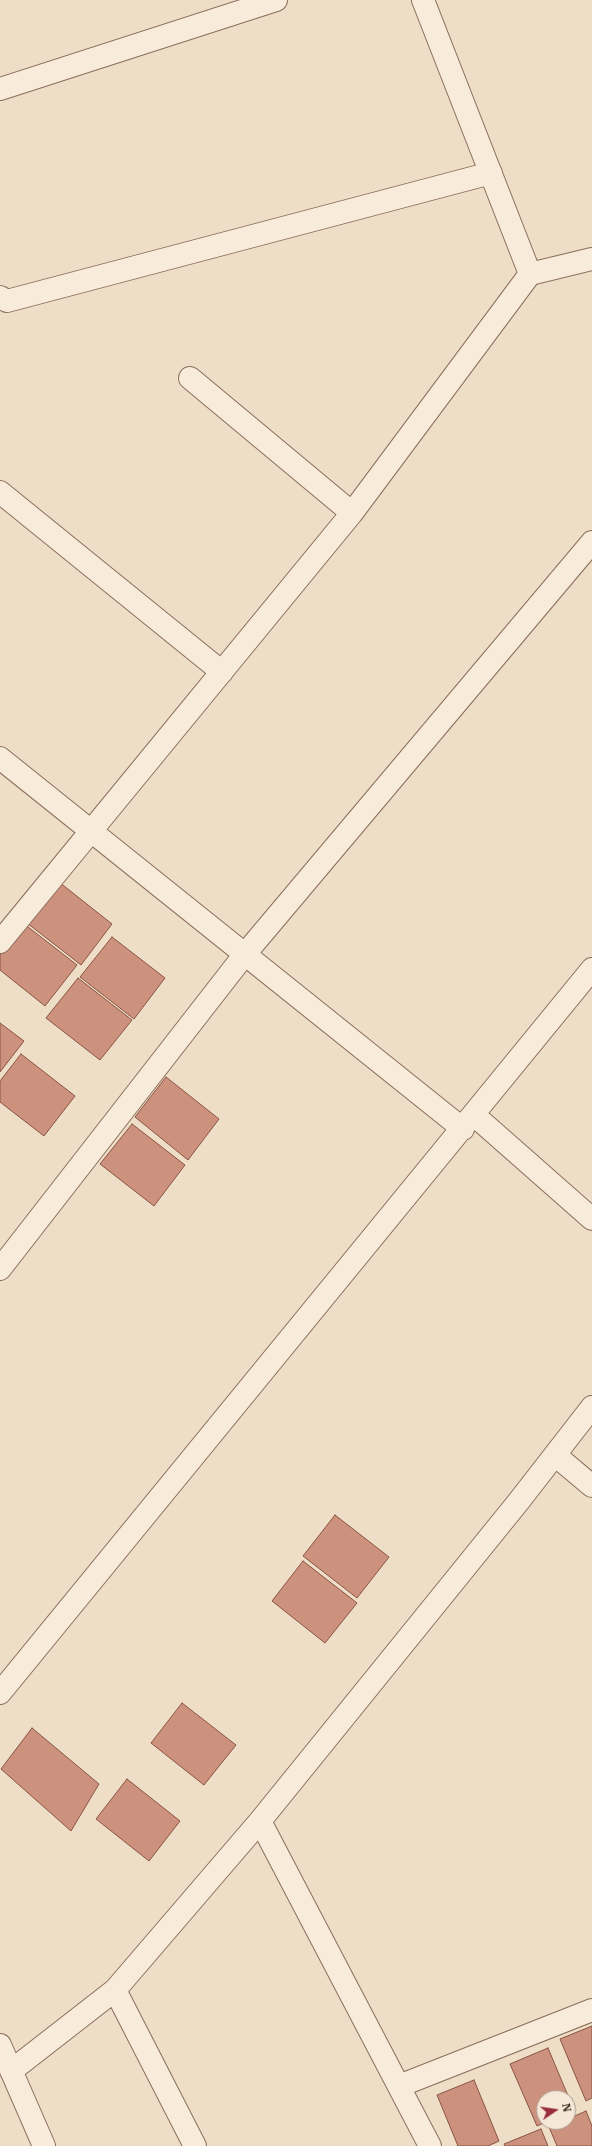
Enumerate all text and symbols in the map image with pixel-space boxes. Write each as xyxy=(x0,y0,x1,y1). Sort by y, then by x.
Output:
north arrow xyxy=(536,2090,576,2130)
text: N xyxy=(559,2102,575,2113)

